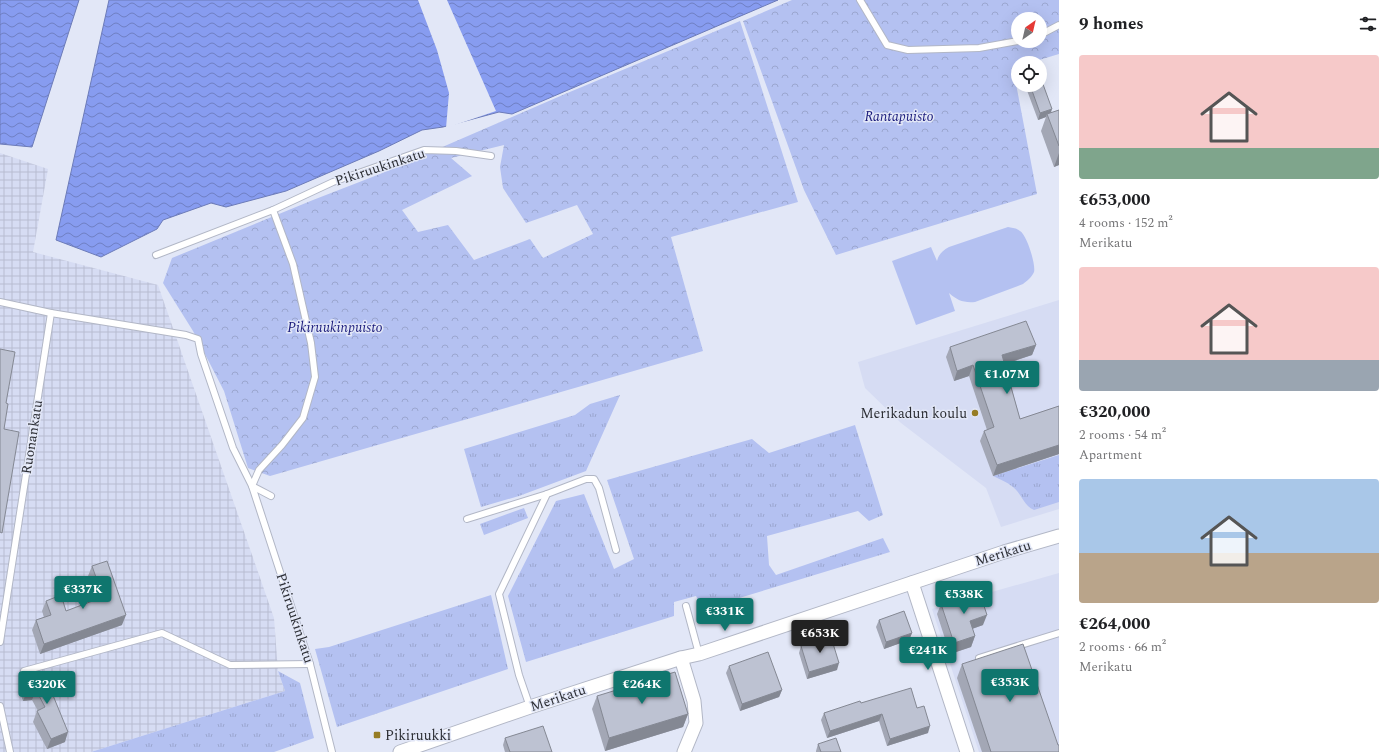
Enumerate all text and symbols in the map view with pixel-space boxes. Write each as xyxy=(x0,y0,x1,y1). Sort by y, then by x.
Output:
text: 9 homes xyxy=(1079,11,1144,37)
north arrow xyxy=(1011,12,1047,48)
map controls xyxy=(1011,12,1047,92)
icon: filters xyxy=(1357,13,1379,35)
button: locate xyxy=(1011,56,1047,92)
icon: home xyxy=(1193,81,1265,153)
park label: Rantapuisto xyxy=(864,106,934,127)
street label: Pikiruukinkatu xyxy=(332,142,428,191)
text: €653,000 xyxy=(1079,187,1150,213)
text: 4 rooms · 152 m² xyxy=(1079,213,1173,233)
text: Merikatu xyxy=(1079,233,1132,253)
icon: home xyxy=(1193,293,1265,365)
park label: Pikiruukinpuisto xyxy=(287,317,383,338)
pin: €1.07M xyxy=(974,361,1040,395)
text: €1.07M xyxy=(984,364,1030,384)
street label: Ruonankatu xyxy=(16,398,48,476)
text: €320,000 xyxy=(1079,399,1150,425)
place label: Merikadun koulu xyxy=(860,403,967,424)
marker: Merikadun koulu xyxy=(970,408,980,418)
text: 2 rooms · 54 m² xyxy=(1079,425,1166,445)
text: Apartment xyxy=(1079,445,1142,465)
icon: home xyxy=(1193,505,1265,577)
street label: Merikatu xyxy=(972,535,1034,571)
street label: Pikiruukinkatu xyxy=(271,570,320,666)
pin: €337K xyxy=(55,576,111,610)
text: €337K xyxy=(63,579,103,599)
pin: €538K xyxy=(936,581,992,615)
text: €538K xyxy=(944,584,984,604)
pin: €331K xyxy=(697,598,753,632)
text: €331K xyxy=(705,601,745,621)
text: €264,000 xyxy=(1079,611,1150,637)
pin: €653K xyxy=(792,620,848,654)
text: €653K xyxy=(800,623,840,643)
pin: €241K xyxy=(900,637,956,671)
text: 2 rooms · 66 m² xyxy=(1079,637,1166,657)
text: €241K xyxy=(908,640,948,660)
text: Merikatu xyxy=(1079,657,1132,677)
pin: €353K xyxy=(982,669,1038,703)
pin: €320K xyxy=(19,671,75,705)
pin: €264K xyxy=(614,671,670,705)
text: €353K xyxy=(990,672,1030,692)
text: €320K xyxy=(27,674,67,694)
text: €264K xyxy=(622,674,662,694)
street label: Merikatu xyxy=(527,679,589,717)
place label: Pikiruukki xyxy=(385,725,451,746)
marker: Pikiruukki xyxy=(372,730,382,740)

